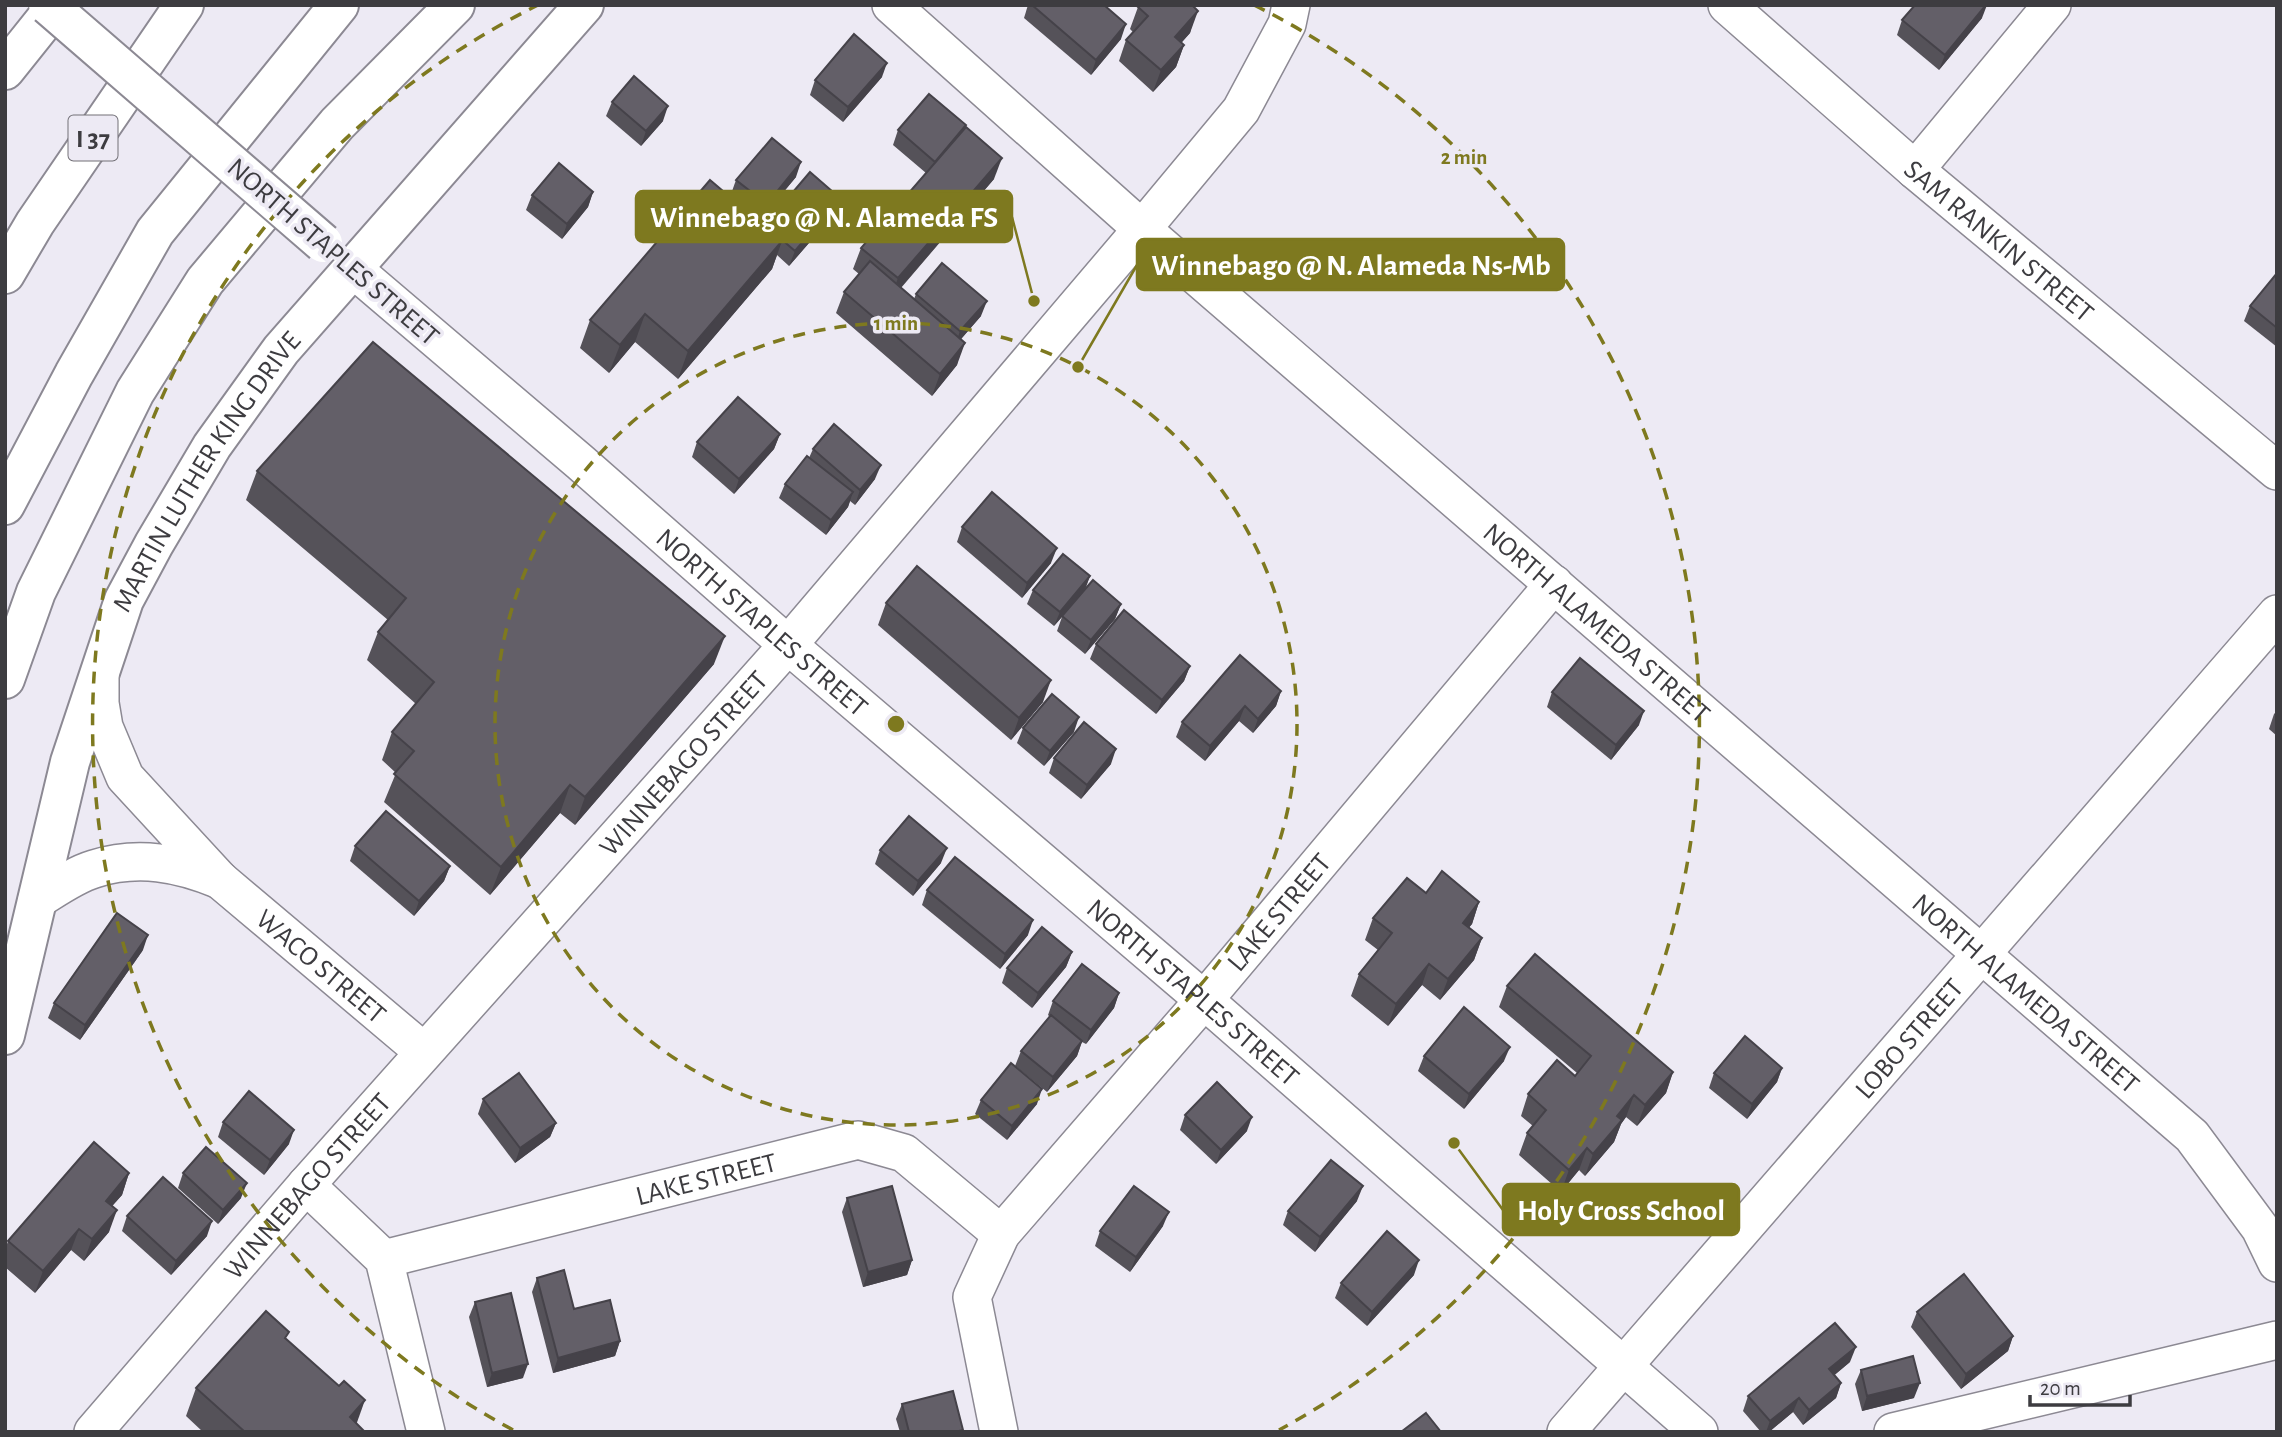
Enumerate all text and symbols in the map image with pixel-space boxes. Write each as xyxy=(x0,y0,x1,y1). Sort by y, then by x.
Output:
road number: I 37 xyxy=(68,116,118,160)
text: 2 min xyxy=(1441,147,1487,168)
street label: NORTH STAPLES STREET xyxy=(222,153,444,352)
street label: SAM RANKIN STREET xyxy=(1898,155,2098,328)
callout: Winnebago @ N. Alameda FS xyxy=(636,191,1012,242)
text: Winnebago @ N. Alameda FS xyxy=(650,203,998,233)
callout: Winnebago @ N. Alameda Ns-Mb xyxy=(1137,239,1564,290)
text: Winnebago @ N. Alameda Ns-Mb xyxy=(1151,251,1551,281)
text: 1 min xyxy=(874,313,918,334)
street label: MARTIN LUTHER KING DRIVE xyxy=(108,327,306,617)
street label: NORTH ALAMEDA STREET xyxy=(1477,519,1715,729)
street label: NORTH STAPLES STREET xyxy=(650,524,873,723)
street label: WINNEBAGO STREET xyxy=(595,666,774,862)
centre of rings xyxy=(884,712,908,736)
street label: LAKE STREET xyxy=(1223,849,1337,977)
street label: NORTH ALAMEDA STREET xyxy=(1906,889,2144,1100)
street label: NORTH STAPLES STREET xyxy=(1081,895,1304,1092)
street label: WACO STREET xyxy=(250,905,391,1030)
street label: LOBO STREET xyxy=(1851,974,1969,1105)
street label: WINNEBAGO STREET xyxy=(219,1088,397,1285)
street label: LAKE STREET xyxy=(633,1149,780,1211)
callout: Holy Cross School xyxy=(1503,1184,1739,1235)
text: Holy Cross School xyxy=(1517,1196,1725,1226)
scale bar xyxy=(2030,1364,2130,1408)
text: 20 m xyxy=(2040,1378,2081,1399)

